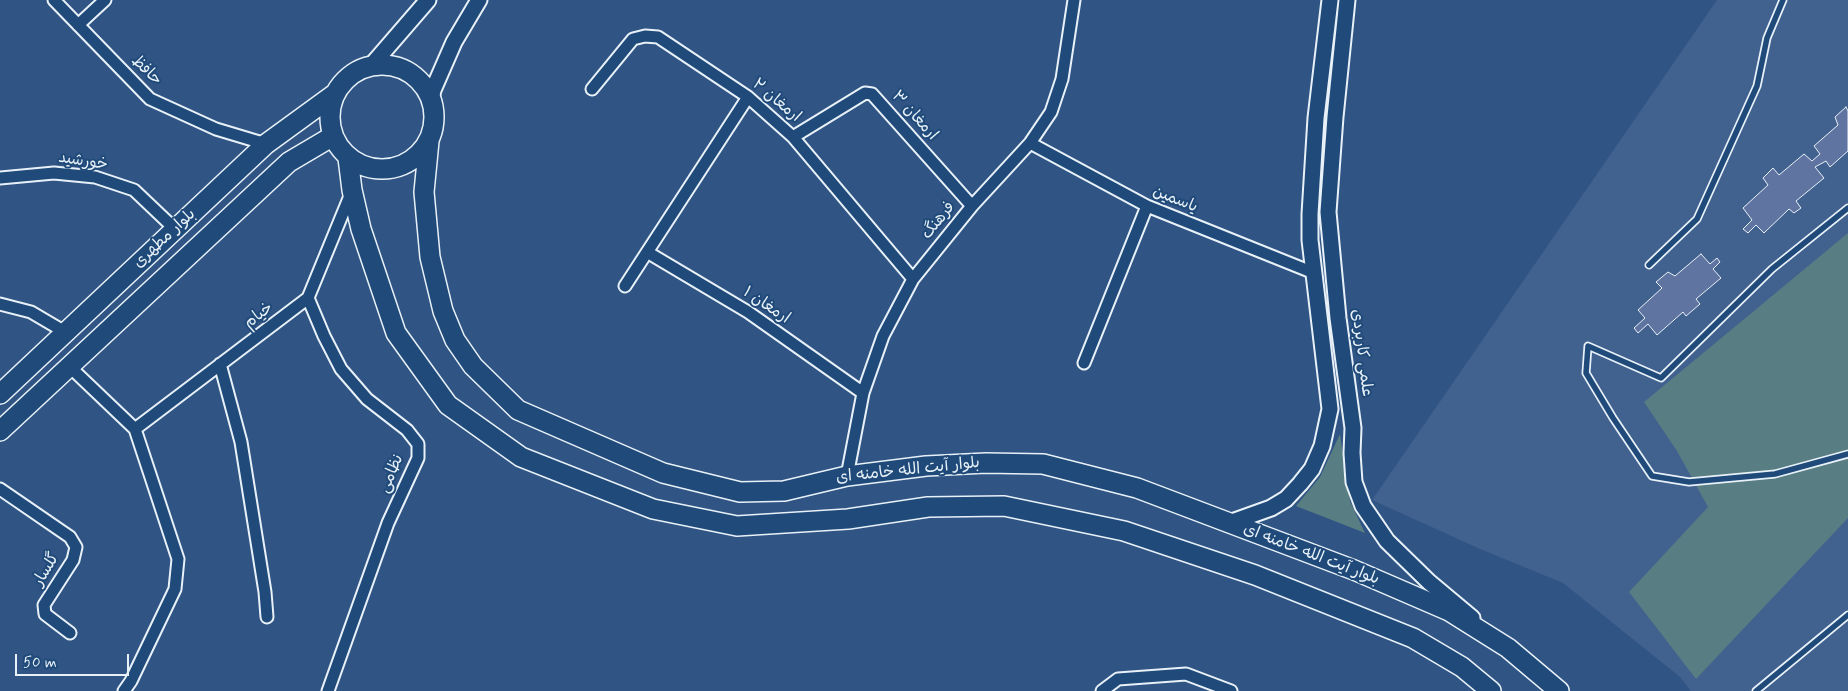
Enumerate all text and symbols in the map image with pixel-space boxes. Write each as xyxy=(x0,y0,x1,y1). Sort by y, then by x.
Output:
street label: حافظ xyxy=(127,52,165,90)
street label: ارمغان ۲ xyxy=(748,75,804,127)
street label: ارمغان ۳ xyxy=(887,87,941,145)
street label: خورشید xyxy=(57,149,109,175)
street label: یاسمین xyxy=(1150,182,1200,218)
street label: فرهنگ xyxy=(918,198,960,244)
street label: بلوار مطهری xyxy=(130,205,200,273)
street label: ارمغان ۱ xyxy=(739,283,793,329)
street label: خیام xyxy=(241,299,277,333)
street label: علمی کاربردی xyxy=(1346,308,1376,398)
street label: نظامی xyxy=(375,452,409,496)
street label: بلوار آیت الله خامنه ای xyxy=(835,454,981,488)
street label: بلوار آیت الله خامنه ای xyxy=(1240,520,1382,590)
street label: گلسار xyxy=(30,550,64,590)
scale bar xyxy=(18,644,131,676)
text: 50 m xyxy=(23,653,57,673)

